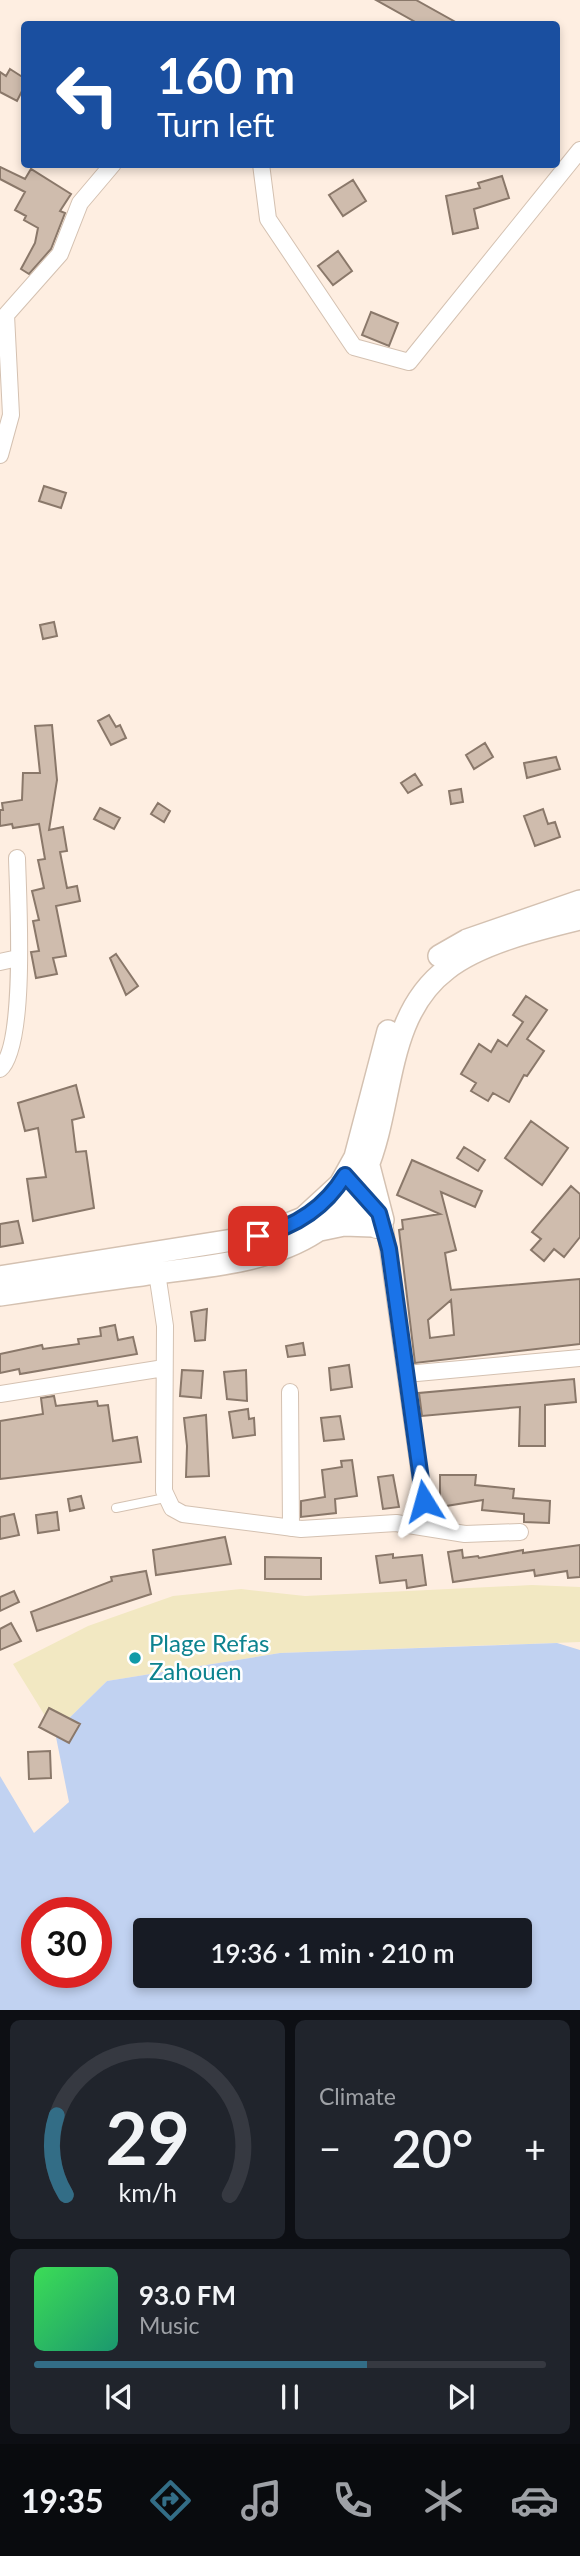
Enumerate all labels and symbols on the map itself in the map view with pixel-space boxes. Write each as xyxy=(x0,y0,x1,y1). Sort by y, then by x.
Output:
pin xyxy=(228,1206,288,1266)
position arrow xyxy=(387,1464,461,1538)
place label: Plage Refas Zahouen xyxy=(149,1628,270,1685)
marker: Plage Refas Zahouen xyxy=(127,1650,143,1666)
speed limit sign: 30 xyxy=(21,1897,112,1988)

